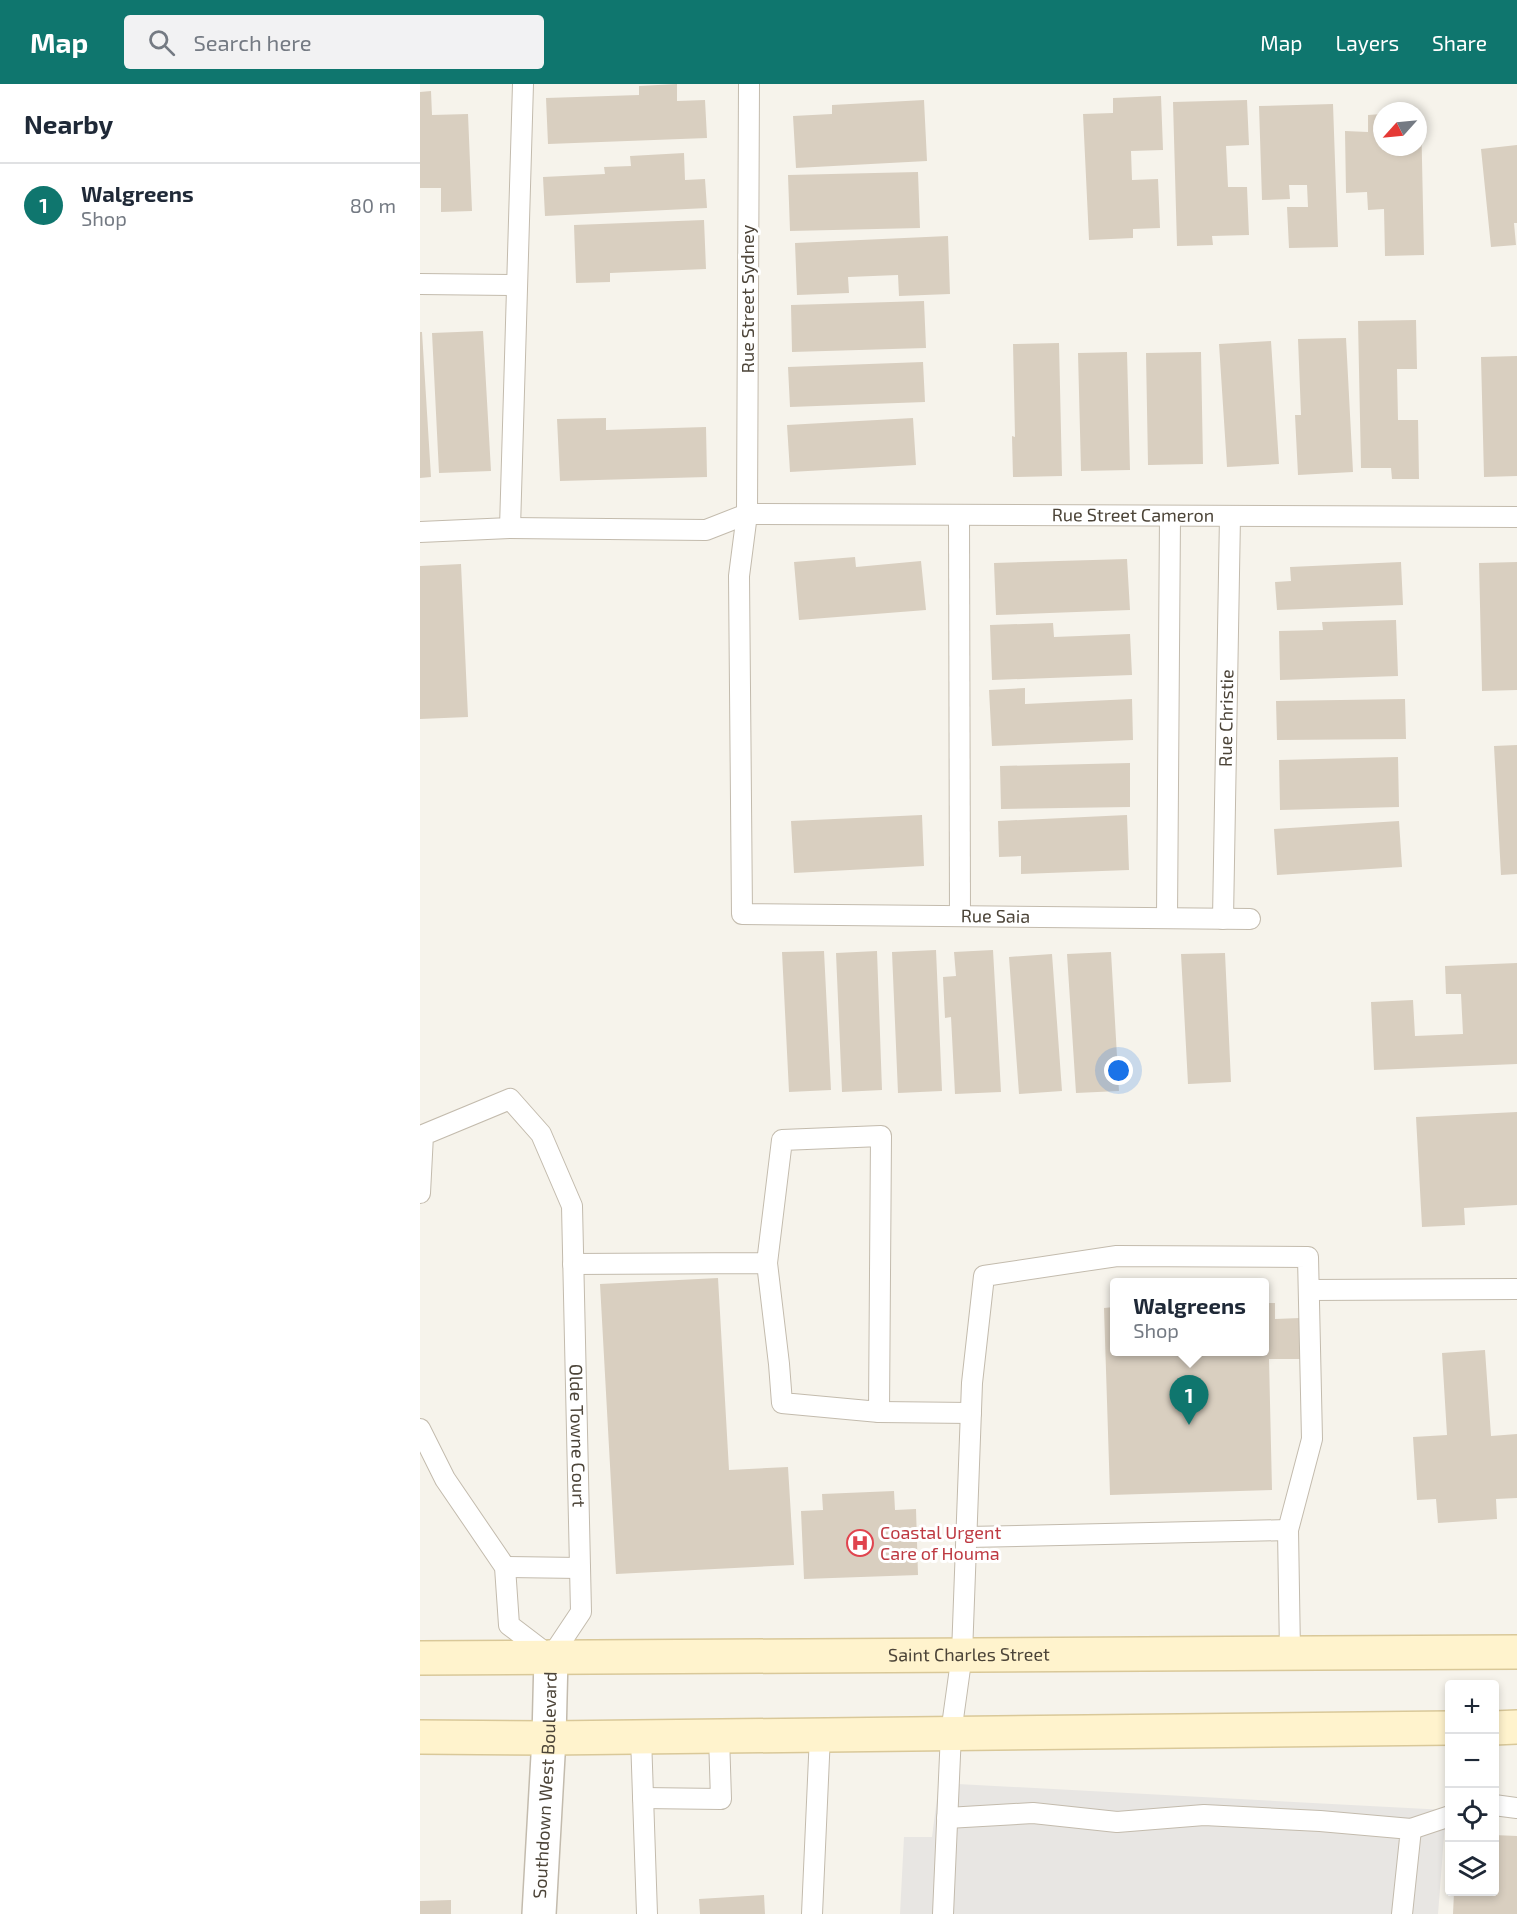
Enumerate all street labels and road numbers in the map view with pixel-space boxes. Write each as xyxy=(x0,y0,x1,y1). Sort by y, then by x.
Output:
street label: Rue Street Sydney xyxy=(736,224,758,373)
street label: Rue Street Cameron xyxy=(1052,503,1214,526)
street label: Rue Christie xyxy=(1214,669,1237,767)
street label: Rue Saia xyxy=(961,904,1030,927)
street label: Olde Towne Court xyxy=(566,1364,591,1508)
street label: Saint Charles Street xyxy=(888,1643,1050,1665)
street label: Southdown West Boulevard xyxy=(528,1671,561,1899)

